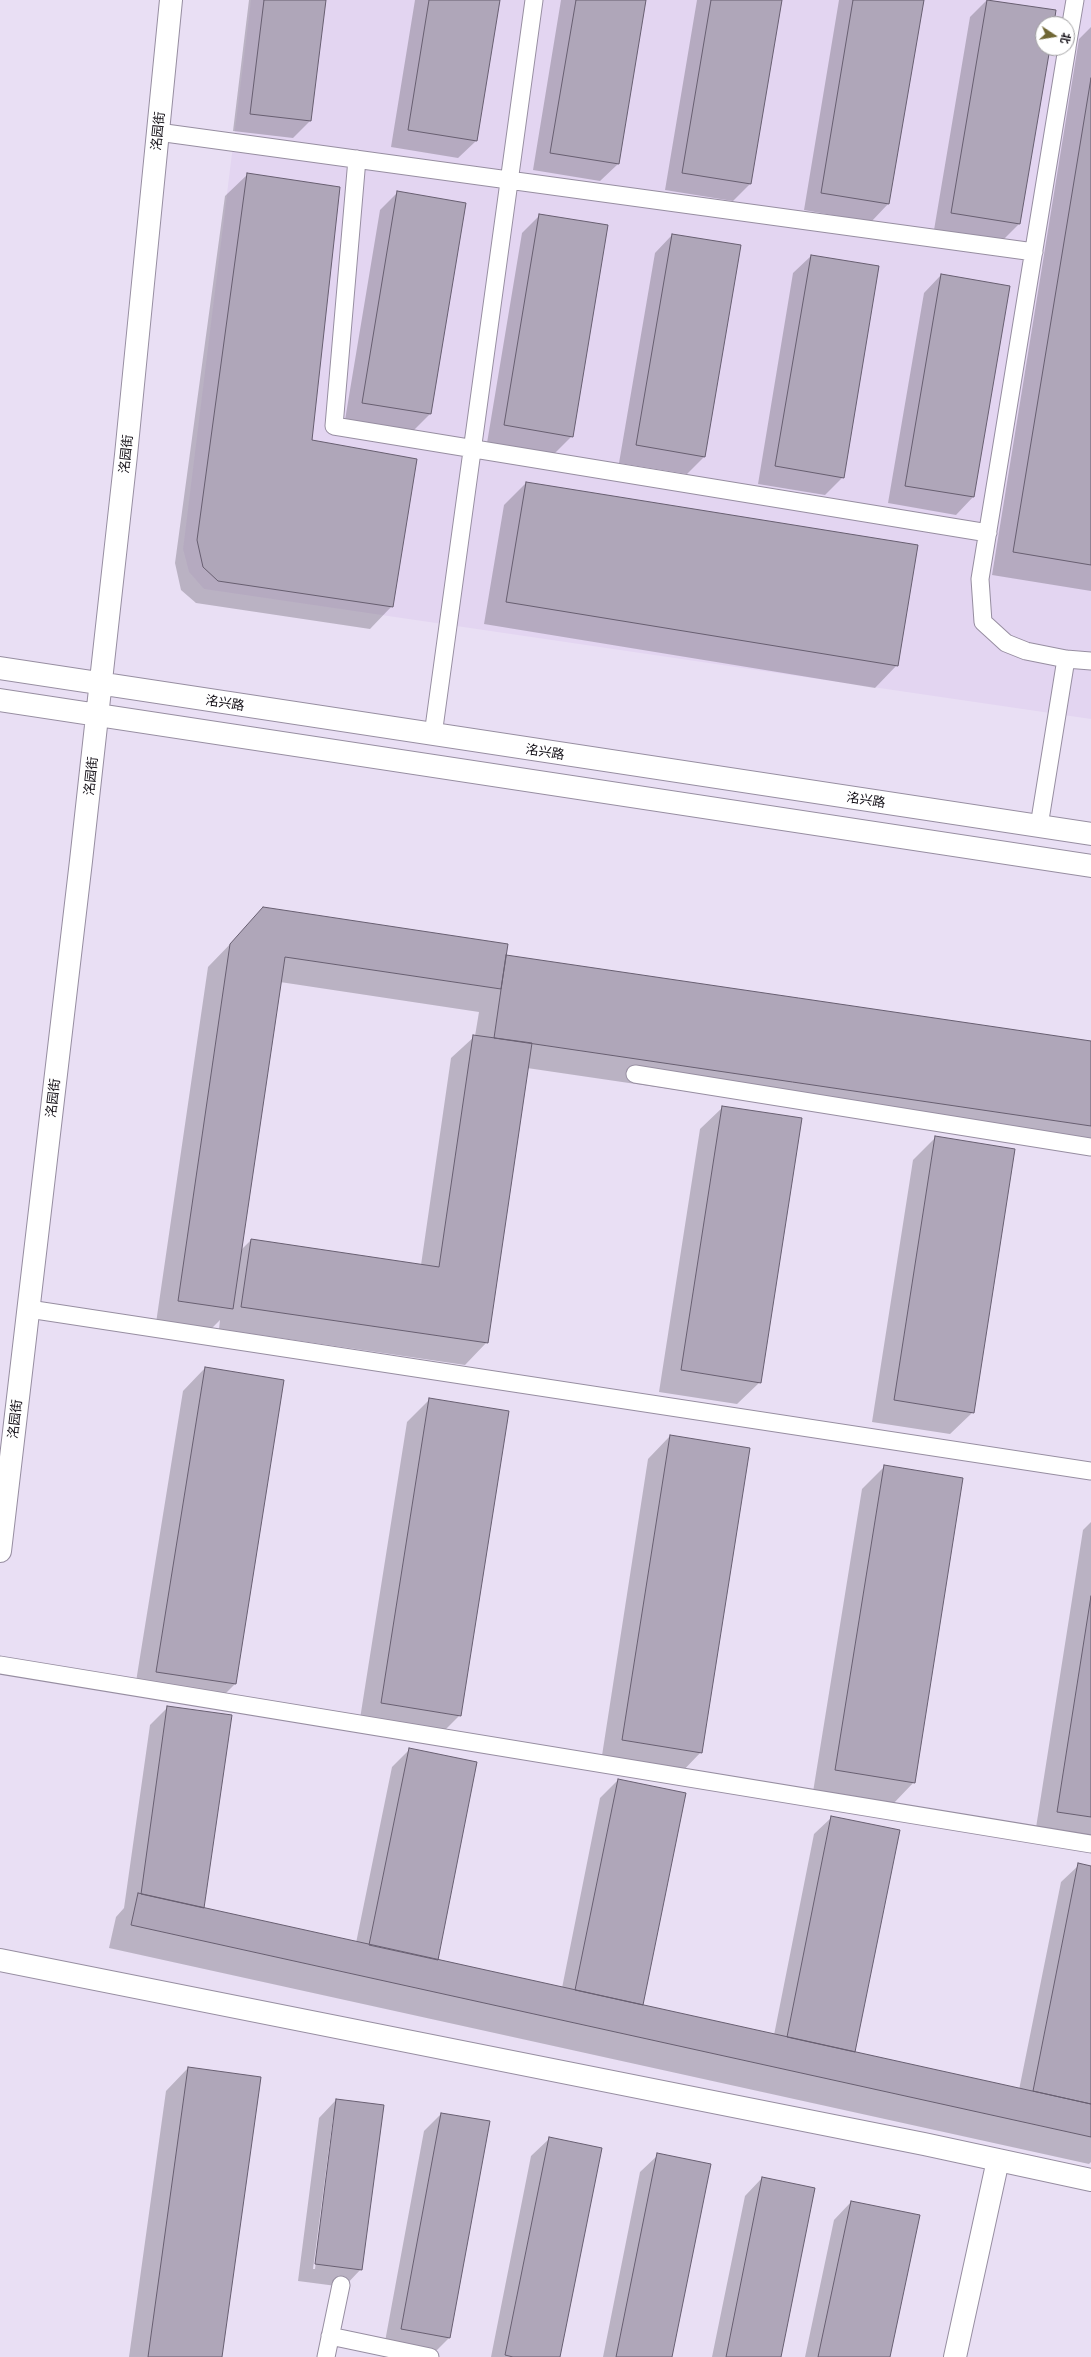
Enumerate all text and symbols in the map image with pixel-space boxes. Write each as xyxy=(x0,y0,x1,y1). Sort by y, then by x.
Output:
north arrow xyxy=(1035,16,1075,56)
text: 北 xyxy=(1059,32,1073,45)
street label: 洺园街 xyxy=(148,111,168,151)
street label: 洺园街 xyxy=(116,434,136,474)
street label: 洺兴路 xyxy=(205,692,245,714)
street label: 洺兴路 xyxy=(525,741,565,763)
street label: 洺园街 xyxy=(81,756,101,796)
street label: 洺兴路 xyxy=(846,789,886,811)
street label: 洺园街 xyxy=(43,1078,63,1118)
street label: 洺园街 xyxy=(5,1399,25,1439)

